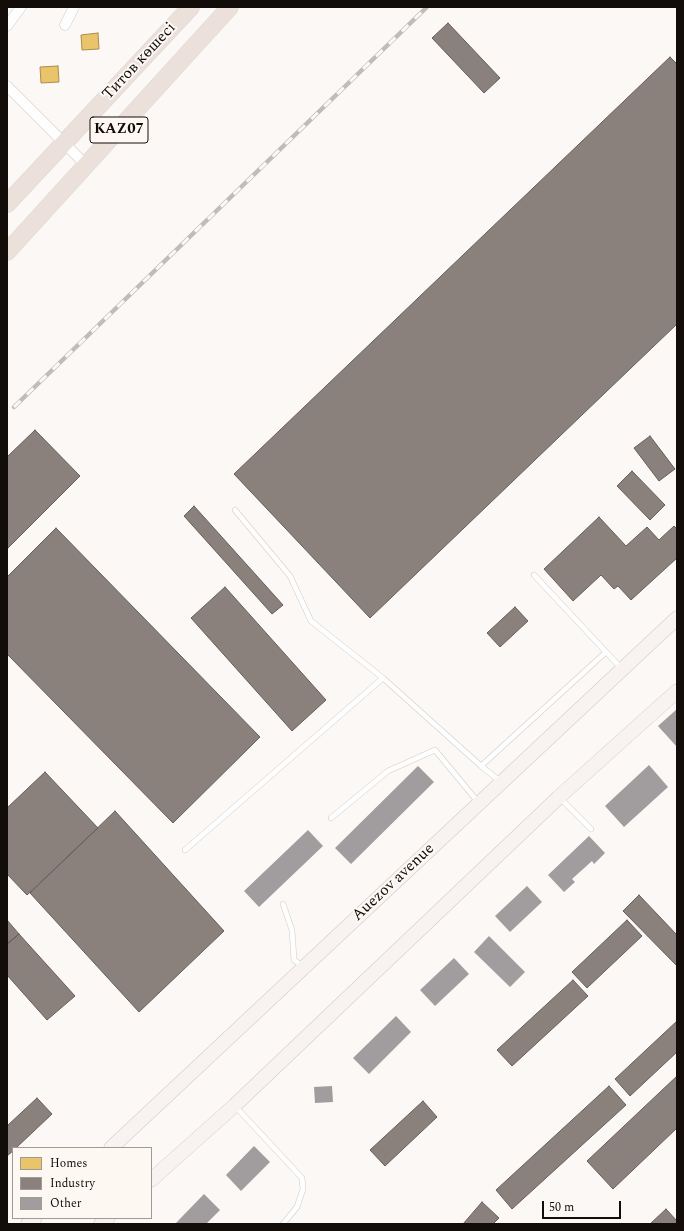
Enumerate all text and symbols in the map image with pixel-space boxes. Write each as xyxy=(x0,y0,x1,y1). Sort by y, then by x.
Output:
street label: Титов көшесі xyxy=(99,19,181,105)
road number: KAZ07 xyxy=(90,117,148,143)
street label: Auezov avenue xyxy=(349,840,439,926)
legend xyxy=(12,1147,152,1219)
text: Homes xyxy=(50,1154,88,1173)
text: Industry xyxy=(50,1174,95,1193)
scale bar xyxy=(544,1193,623,1219)
text: Other xyxy=(50,1194,82,1213)
text: 50 m xyxy=(549,1198,574,1217)

